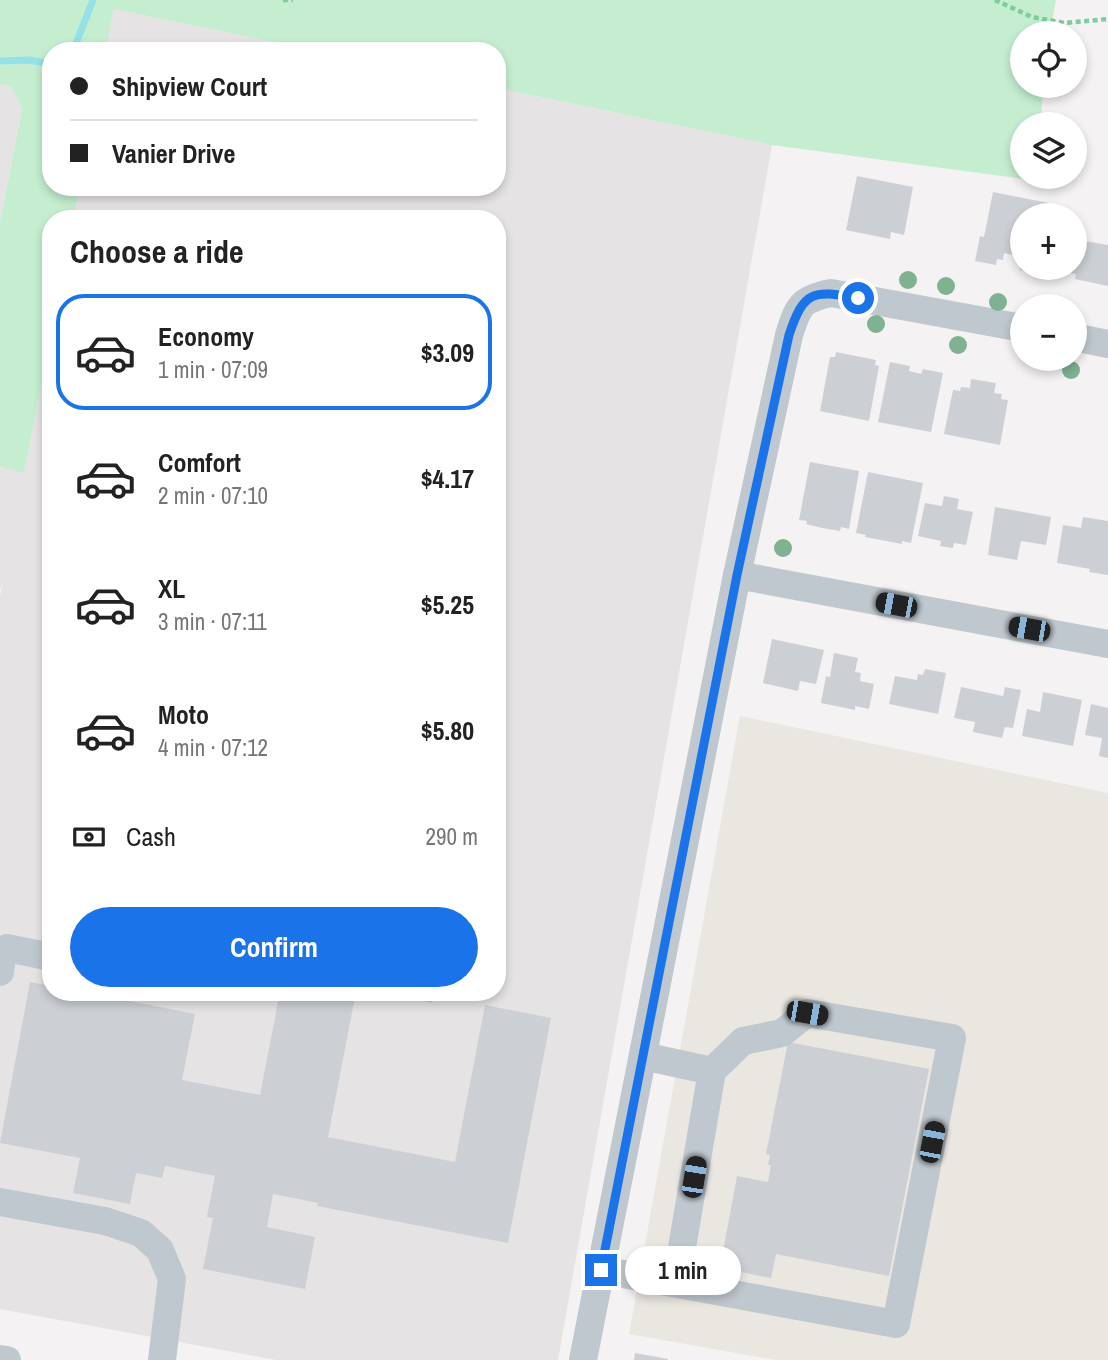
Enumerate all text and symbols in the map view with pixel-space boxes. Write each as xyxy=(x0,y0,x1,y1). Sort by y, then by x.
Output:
map controls xyxy=(1010,21,1087,371)
button: locate xyxy=(1010,21,1087,98)
text: Shipview Court xyxy=(112,69,267,104)
button: layers xyxy=(1010,112,1087,189)
text: Vanier Drive xyxy=(112,136,235,171)
button: + xyxy=(1010,203,1087,280)
text: Choose a ride xyxy=(70,230,244,273)
route start xyxy=(842,282,874,314)
button: − xyxy=(1010,294,1087,371)
text: Economy xyxy=(158,319,254,354)
icon: car xyxy=(74,321,137,384)
text: $3.09 xyxy=(421,335,474,370)
text: 1 min · 07:09 xyxy=(158,354,268,385)
text: Comfort xyxy=(158,445,241,480)
icon: car xyxy=(74,447,137,510)
text: $4.17 xyxy=(421,461,474,496)
text: 2 min · 07:10 xyxy=(158,480,268,511)
text: XL xyxy=(158,571,185,606)
icon: car xyxy=(74,573,137,636)
text: $5.25 xyxy=(421,587,474,622)
car xyxy=(874,591,919,619)
text: 3 min · 07:11 xyxy=(158,606,267,637)
car xyxy=(1007,615,1052,643)
text: Moto xyxy=(158,697,209,732)
icon: car xyxy=(74,699,137,762)
text: $5.80 xyxy=(421,713,474,748)
text: 4 min · 07:12 xyxy=(158,732,268,763)
icon: cash xyxy=(70,818,108,856)
text: Cash xyxy=(126,819,176,854)
text: 290 m xyxy=(426,821,478,852)
button: Confirm xyxy=(70,907,478,987)
car xyxy=(785,999,830,1027)
car xyxy=(918,1119,947,1165)
car xyxy=(681,1155,708,1199)
callout: 1 min xyxy=(626,1246,741,1294)
route end xyxy=(585,1254,617,1286)
text: 1 min xyxy=(658,1255,708,1286)

